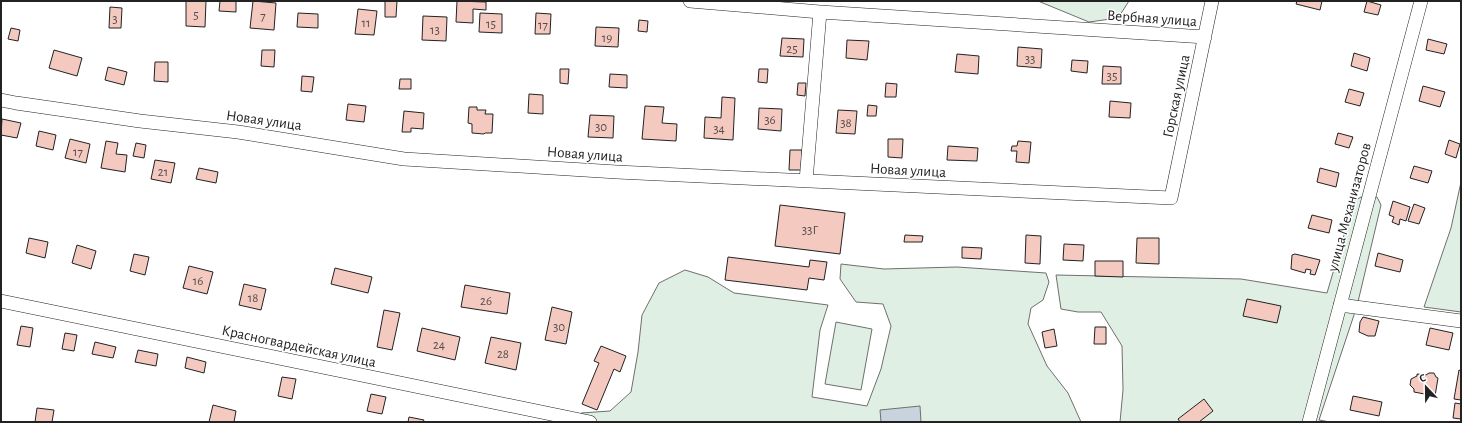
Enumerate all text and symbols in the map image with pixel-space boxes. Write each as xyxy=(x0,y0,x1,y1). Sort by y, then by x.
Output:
street label: Вербная улица xyxy=(1107,8,1198,29)
house number: 5 xyxy=(193,9,199,22)
house number: 7 xyxy=(260,10,266,23)
house number: 3 xyxy=(112,13,118,26)
house number: 11 xyxy=(362,17,370,30)
house number: 15 xyxy=(486,18,496,31)
house number: 17 xyxy=(538,19,549,32)
house number: 13 xyxy=(430,24,440,37)
house number: 19 xyxy=(602,32,612,45)
house number: 25 xyxy=(786,43,798,56)
house number: 33 xyxy=(1025,53,1035,66)
street label: Горская улица xyxy=(1160,53,1193,139)
house number: 35 xyxy=(1107,70,1117,83)
street label: Новая улица xyxy=(225,108,303,133)
house number: 36 xyxy=(764,114,776,127)
house number: 38 xyxy=(840,117,852,130)
house number: 30 xyxy=(595,121,607,134)
house number: 34 xyxy=(713,123,725,136)
street label: улица Механизаторов xyxy=(1325,141,1374,274)
street label: Новая улица xyxy=(546,144,624,165)
house number: 17 xyxy=(73,146,84,159)
street label: Новая улица xyxy=(869,161,947,180)
house number: 21 xyxy=(158,166,168,179)
house number: 33Г xyxy=(802,224,818,237)
house number: 16 xyxy=(193,275,203,288)
house number: 18 xyxy=(248,292,258,305)
house number: 26 xyxy=(480,295,492,308)
house number: 30 xyxy=(553,321,565,334)
street label: Красногвардейская улица xyxy=(220,323,378,370)
house number: 24 xyxy=(433,339,445,352)
house number: 28 xyxy=(497,348,509,361)
north arrow xyxy=(1406,367,1446,407)
text: С xyxy=(1418,372,1427,384)

